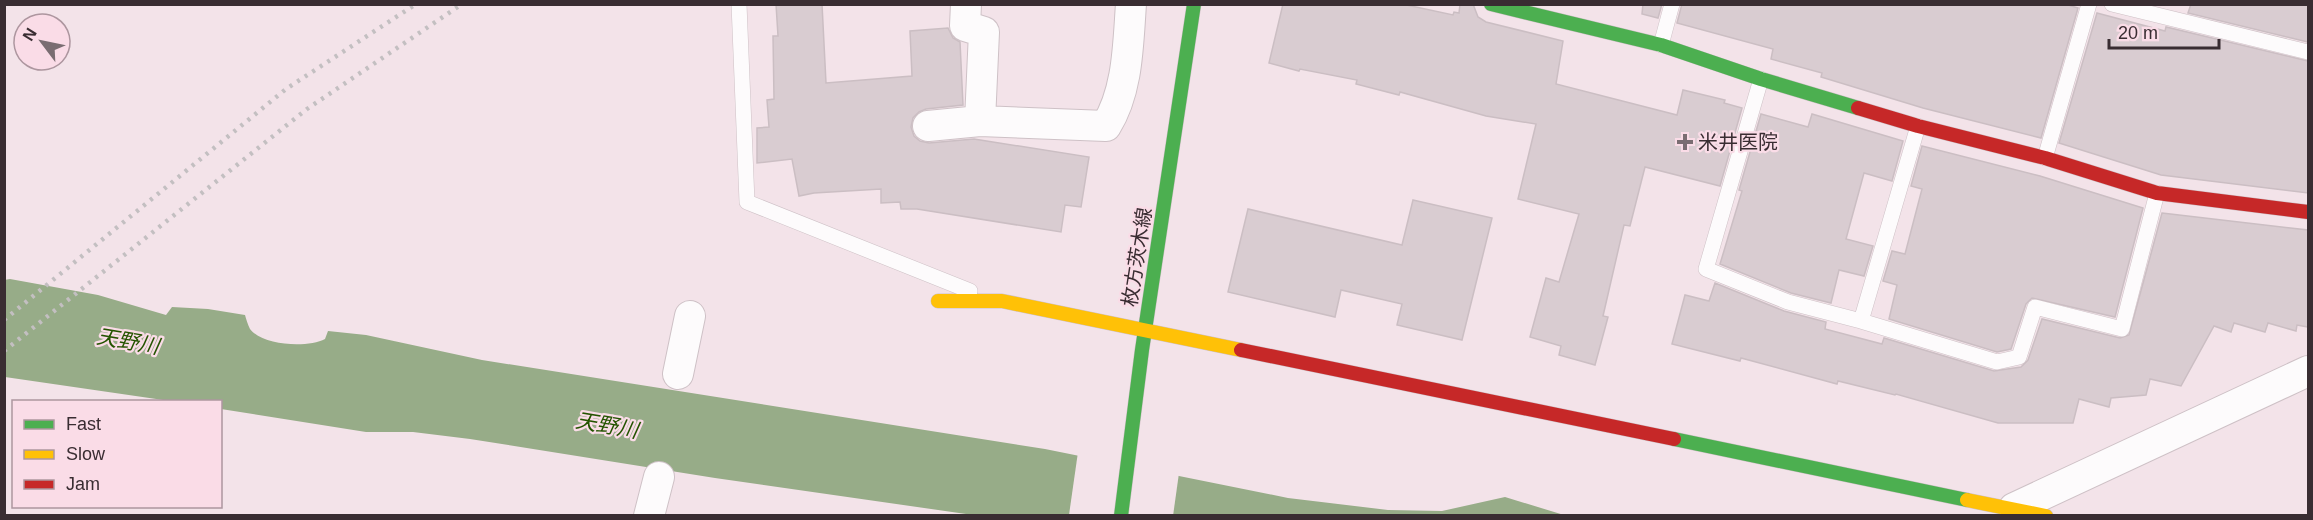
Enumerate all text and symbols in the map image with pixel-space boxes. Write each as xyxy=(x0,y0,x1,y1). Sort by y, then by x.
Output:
north arrow xyxy=(12,12,72,72)
scale bar xyxy=(2109,12,2218,50)
text: 20 m xyxy=(2118,23,2158,43)
text: N xyxy=(19,25,40,44)
place label: 米井医院 xyxy=(1698,131,1778,153)
marker: 米井医院 xyxy=(1676,133,1694,151)
street label: 枚方茨木線 xyxy=(1118,206,1156,308)
water label: 天野川 xyxy=(95,324,163,358)
legend xyxy=(12,400,222,508)
water label: 天野川 xyxy=(574,408,642,442)
text: Fast xyxy=(66,414,101,434)
text: Slow xyxy=(66,444,106,464)
text: Jam xyxy=(66,474,100,494)

